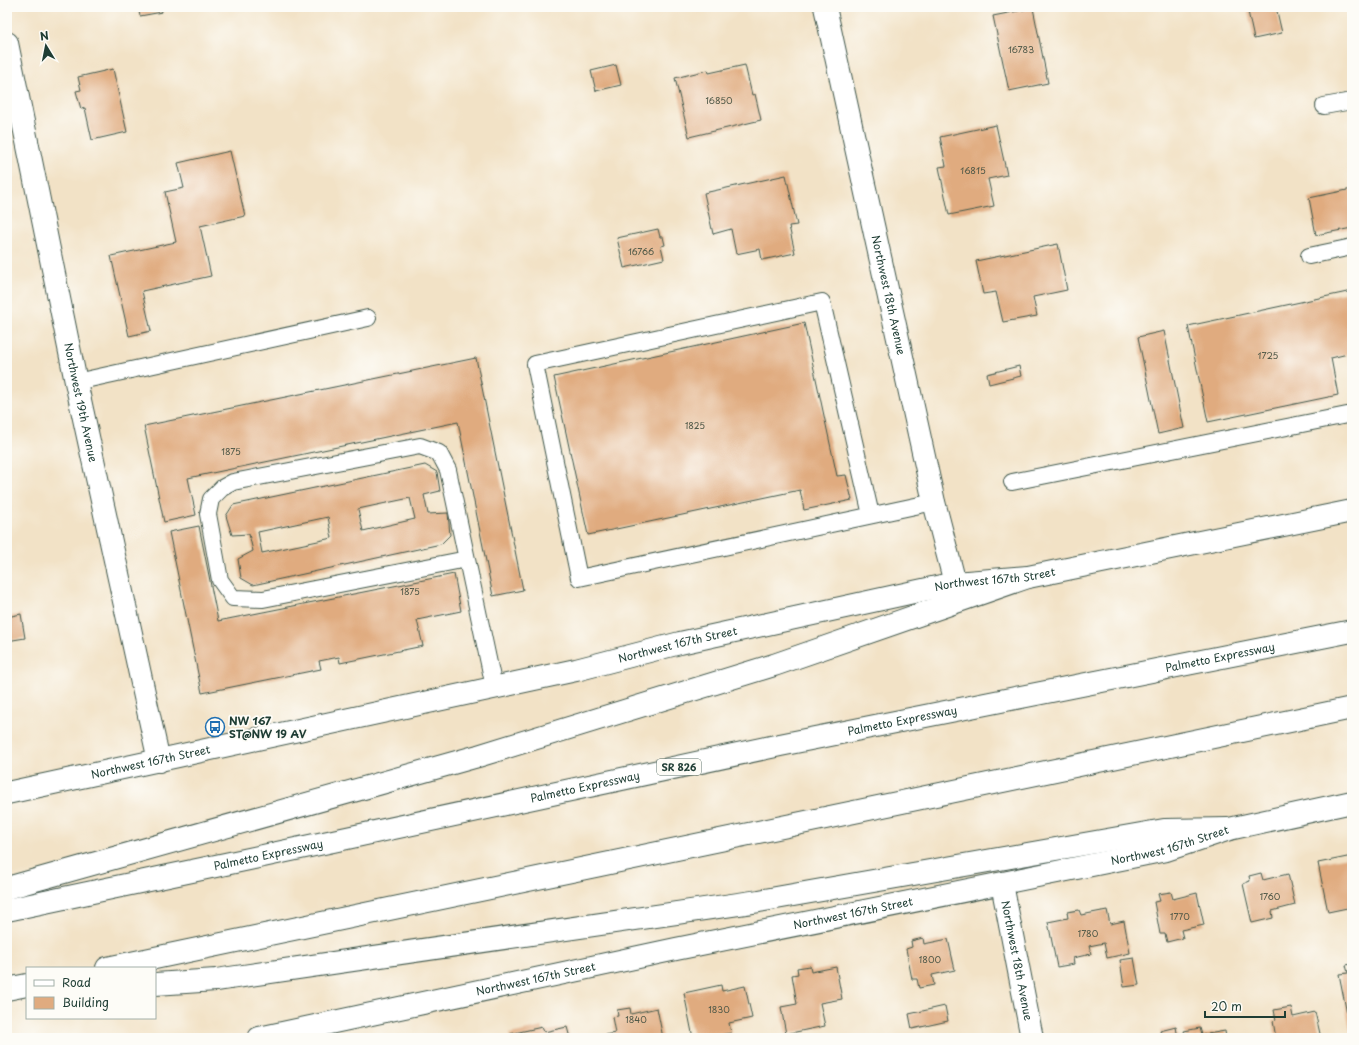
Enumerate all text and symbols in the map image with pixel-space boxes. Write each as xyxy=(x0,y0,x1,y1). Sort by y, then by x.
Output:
north arrow xyxy=(26,26,66,66)
text: N xyxy=(38,26,50,45)
house number: 16783 xyxy=(1008,42,1034,56)
house number: 16850 xyxy=(705,93,733,107)
house number: 16815 xyxy=(960,163,986,177)
street label: Northwest 18th Avenue xyxy=(868,234,910,356)
house number: 16766 xyxy=(628,244,654,258)
street label: Northwest 19th Avenue xyxy=(60,341,102,464)
house number: 1725 xyxy=(1258,348,1279,362)
house number: 1825 xyxy=(685,418,705,432)
house number: 1875 xyxy=(221,444,241,458)
street label: Northwest 167th Street xyxy=(933,563,1057,595)
house number: 1875 xyxy=(400,584,420,598)
street label: Northwest 167th Street xyxy=(616,622,739,667)
street label: Palmetto Expressway xyxy=(1164,638,1276,676)
street label: Palmetto Expressway xyxy=(846,701,958,739)
place label: NW 167 ST@NW 19 AV xyxy=(229,712,307,742)
bus stop icon: NW 167 ST@NW 19 AV xyxy=(204,716,226,738)
street label: Northwest 167th Street xyxy=(89,740,212,783)
road number: SR 826 xyxy=(657,759,701,775)
street label: Palmetto Expressway xyxy=(529,766,641,806)
street label: Northwest 167th Street xyxy=(1109,821,1231,869)
street label: Palmetto Expressway xyxy=(212,834,324,874)
house number: 1760 xyxy=(1260,889,1281,903)
street label: Northwest 167th Street xyxy=(792,892,915,933)
street label: Northwest 18th Avenue xyxy=(997,899,1037,1022)
house number: 1770 xyxy=(1170,909,1190,923)
house number: 1780 xyxy=(1078,926,1099,940)
house number: 1800 xyxy=(919,952,942,966)
street label: Northwest 167th Street xyxy=(474,957,597,999)
legend xyxy=(26,967,156,1019)
text: Road xyxy=(62,973,91,991)
text: Building xyxy=(62,993,109,1011)
scale bar xyxy=(1205,993,1285,1019)
text: 20 m xyxy=(1211,997,1242,1015)
house number: 1830 xyxy=(708,1002,730,1016)
house number: 1840 xyxy=(625,1012,647,1026)

